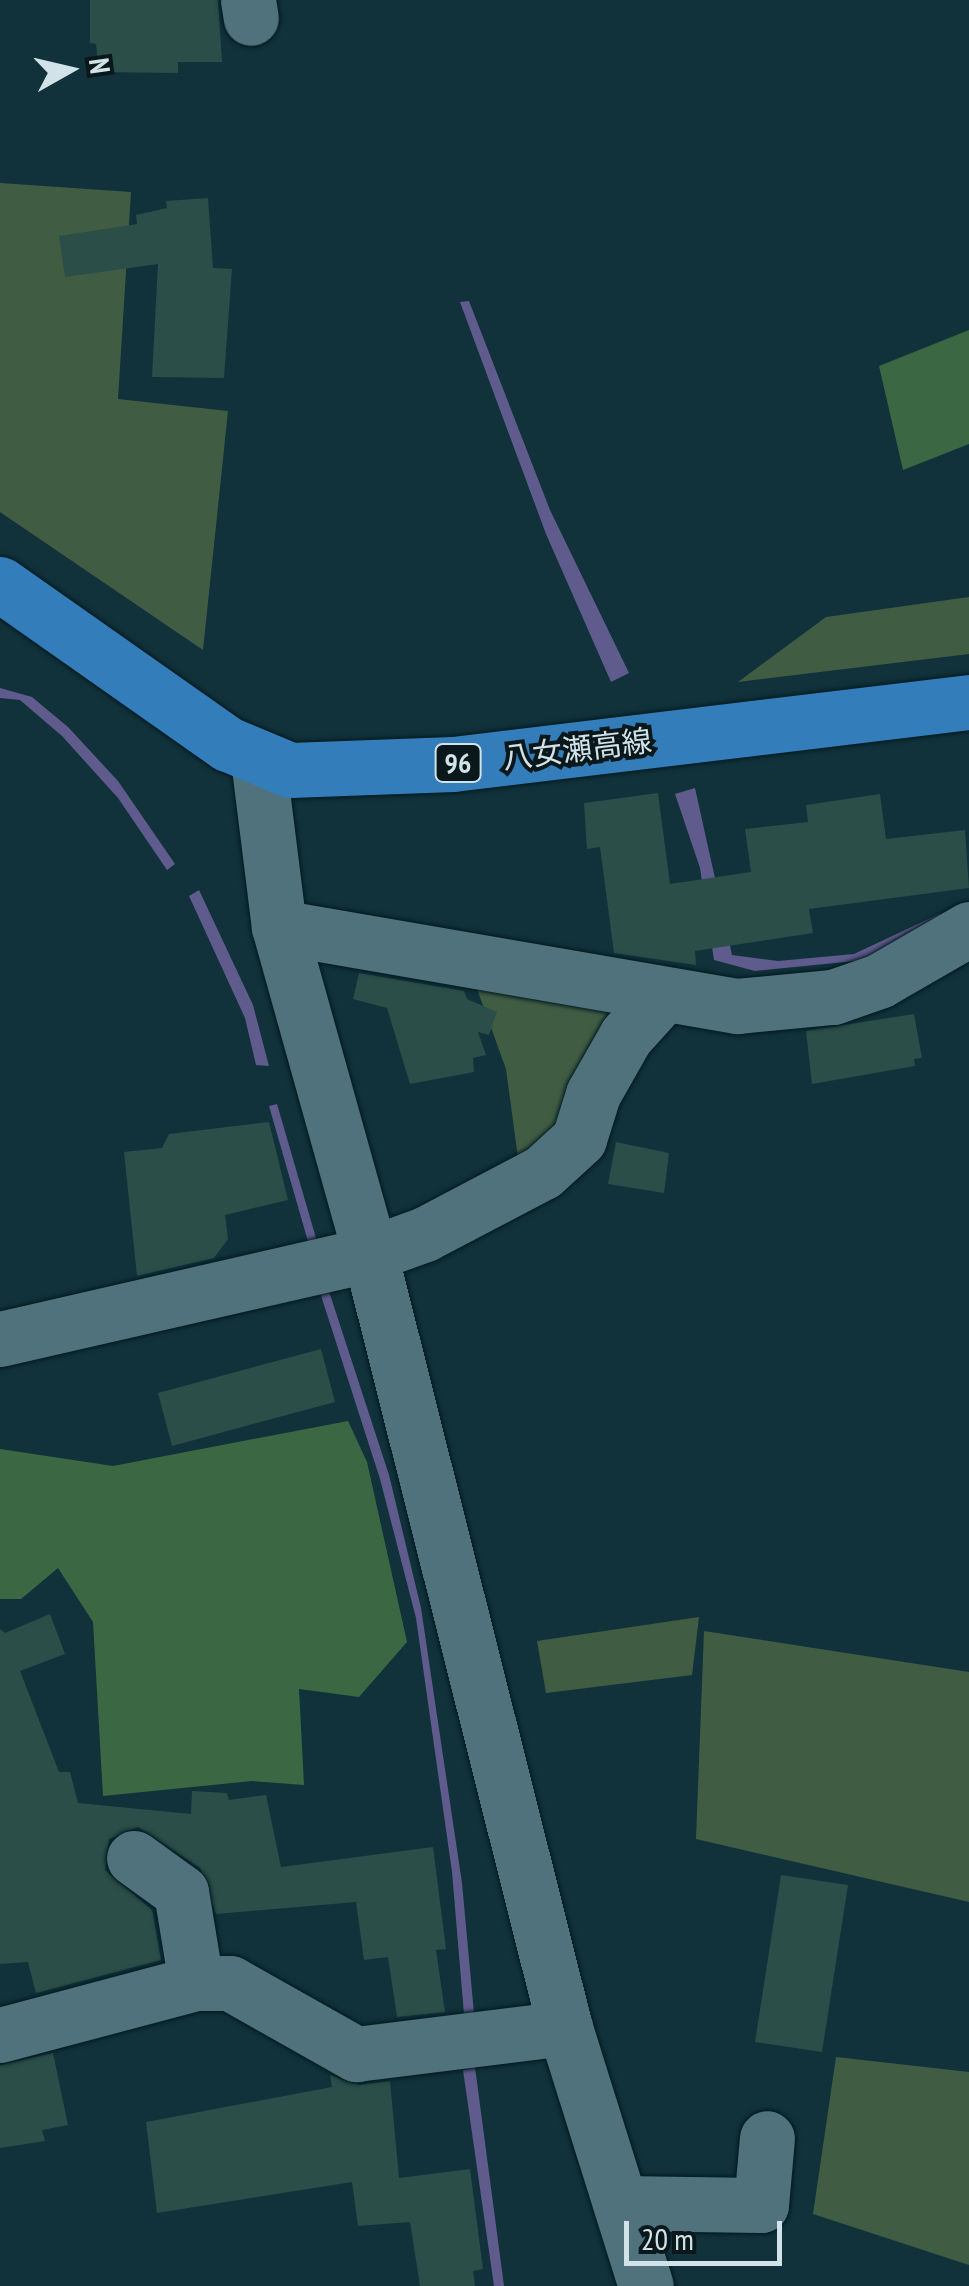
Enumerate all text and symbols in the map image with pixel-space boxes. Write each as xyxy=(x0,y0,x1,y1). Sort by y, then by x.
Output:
north arrow xyxy=(20,20,120,120)
text: N xyxy=(81,56,120,76)
street label: 八女瀬高線 xyxy=(500,722,654,776)
road number: 96 xyxy=(433,740,483,786)
scale bar xyxy=(629,2201,786,2263)
text: 20 m xyxy=(641,2219,694,2258)

